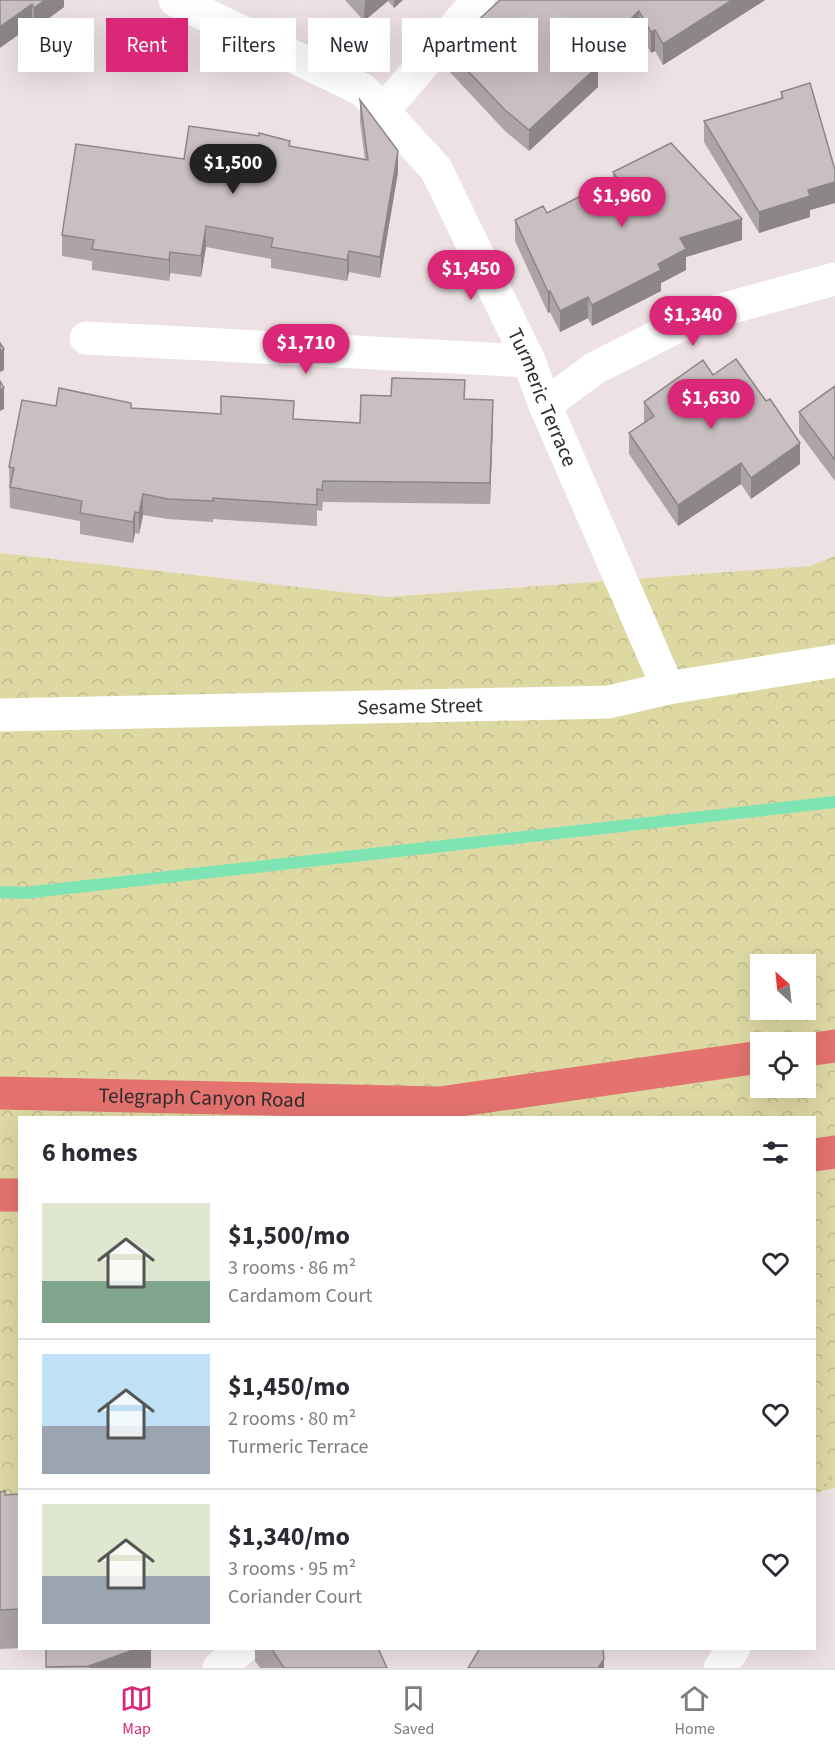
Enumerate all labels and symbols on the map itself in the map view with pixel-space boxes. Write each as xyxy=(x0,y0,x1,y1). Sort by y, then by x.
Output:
pin: $1,500 xyxy=(184,144,282,195)
pin: $1,960 xyxy=(573,177,671,228)
pin: $1,450 xyxy=(422,250,520,301)
pin: $1,340 xyxy=(644,296,742,347)
street label: Turmeric Terrace xyxy=(500,323,585,471)
pin: $1,710 xyxy=(257,324,355,375)
pin: $1,630 xyxy=(662,379,760,430)
street label: Sesame Street xyxy=(357,690,483,722)
north arrow xyxy=(750,954,816,1020)
street label: Telegraph Canyon Road xyxy=(98,1080,306,1115)

